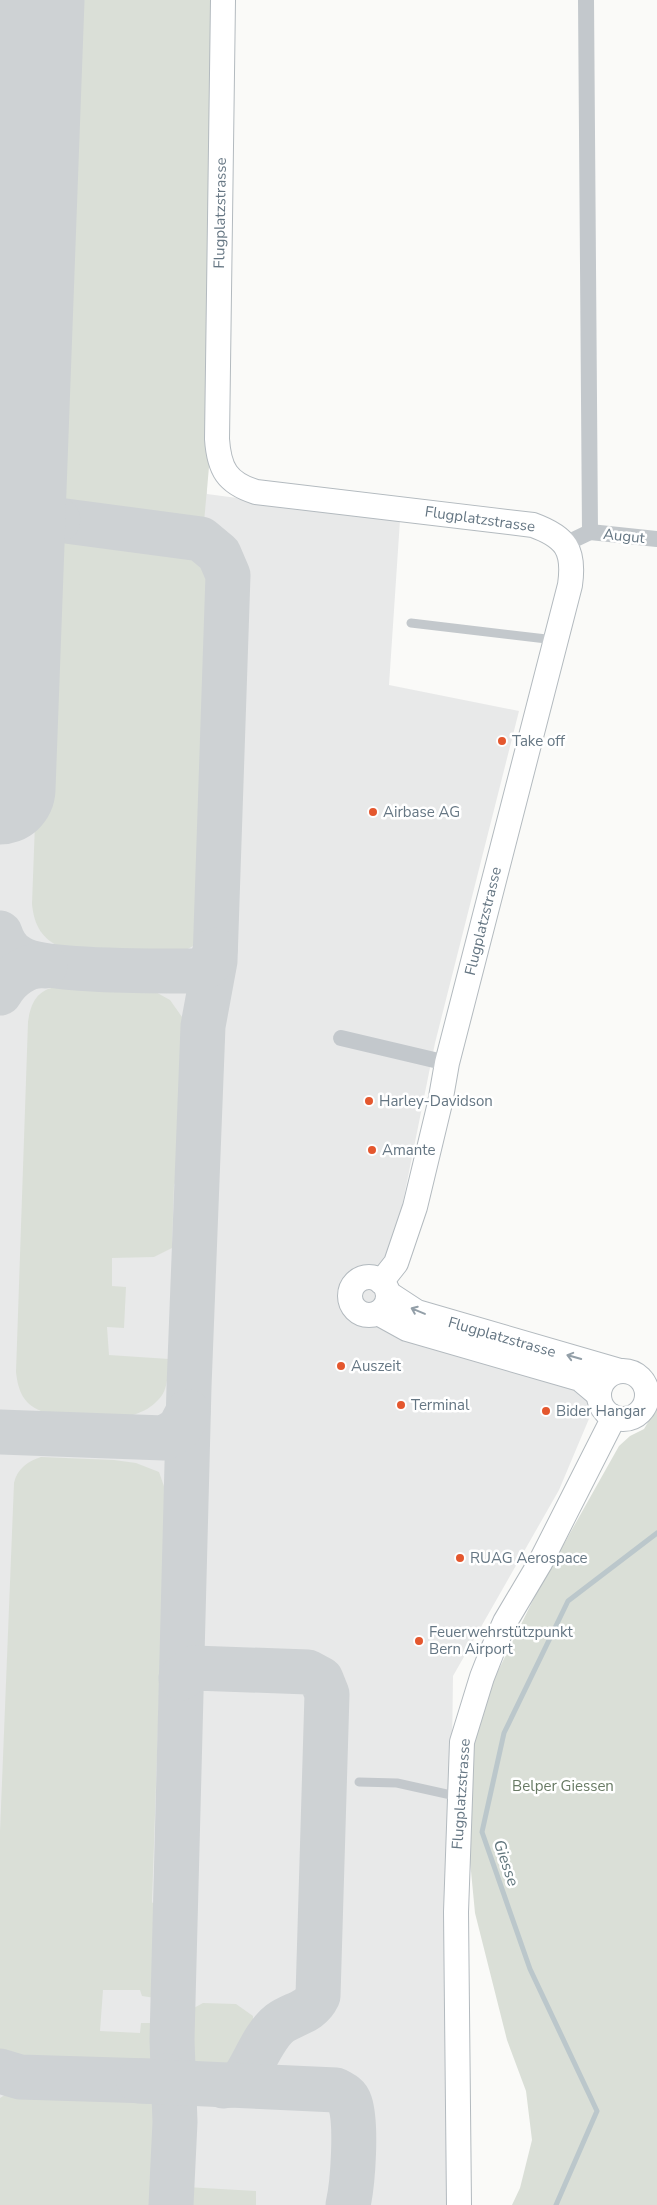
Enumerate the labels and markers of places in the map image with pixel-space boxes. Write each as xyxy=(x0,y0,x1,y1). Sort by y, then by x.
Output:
place label: Take off xyxy=(512,731,566,751)
marker: Take off xyxy=(496,735,508,747)
place label: Airbase AG xyxy=(383,802,460,822)
marker: Airbase AG xyxy=(367,806,379,818)
place label: Harley-Davidson xyxy=(379,1091,493,1111)
marker: Harley-Davidson xyxy=(363,1095,375,1107)
place label: Amante xyxy=(382,1140,435,1160)
marker: Amante xyxy=(366,1144,378,1156)
place label: Auszeit xyxy=(351,1356,402,1376)
marker: Auszeit xyxy=(335,1360,347,1372)
place label: Terminal xyxy=(411,1395,470,1415)
marker: Terminal xyxy=(395,1399,407,1411)
place label: Bider Hangar xyxy=(556,1401,646,1421)
marker: Bider Hangar xyxy=(540,1405,552,1417)
place label: RUAG Aerospace xyxy=(470,1548,588,1568)
marker: RUAG Aerospace xyxy=(454,1552,466,1564)
place label: Feuerwehrstützpunkt Bern Airport xyxy=(429,1622,573,1659)
marker: Feuerwehrstützpunkt Bern Airport xyxy=(413,1635,425,1647)

